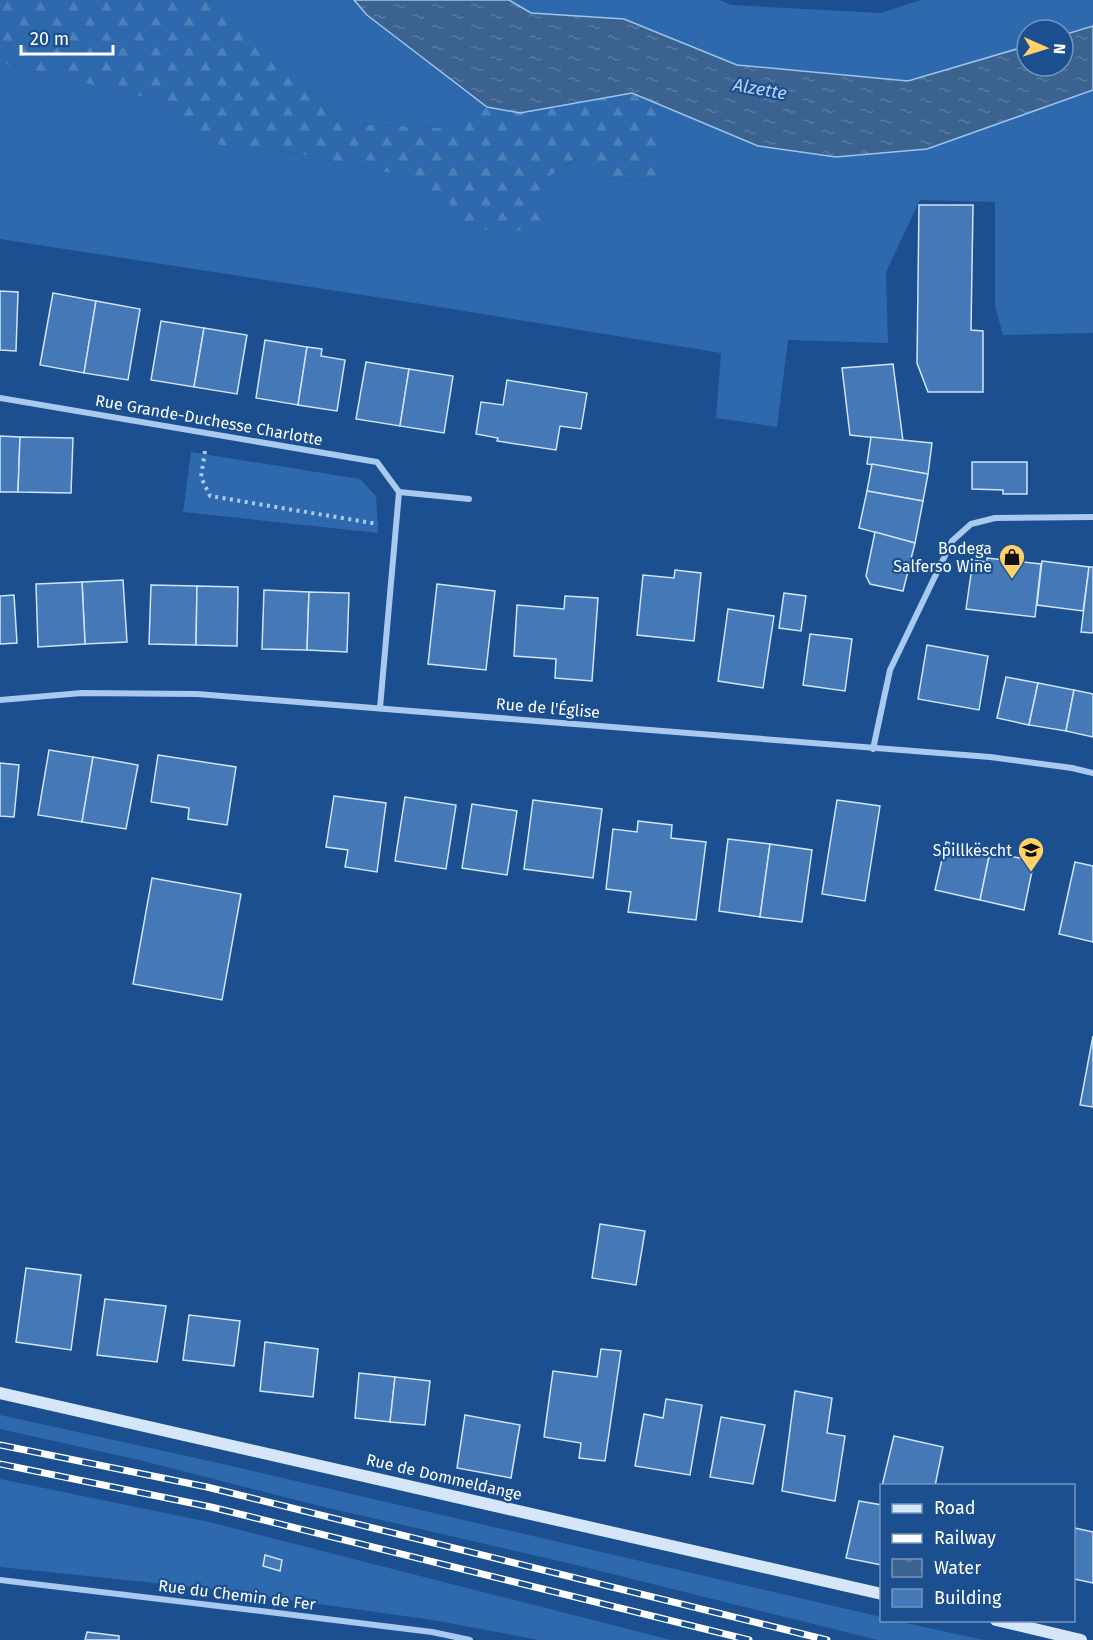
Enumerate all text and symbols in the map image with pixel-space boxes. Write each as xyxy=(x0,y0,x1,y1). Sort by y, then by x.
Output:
scale bar xyxy=(21,18,112,56)
north arrow xyxy=(1015,18,1075,78)
text: 20 m xyxy=(30,28,69,50)
text: N xyxy=(1050,43,1069,55)
water label: Alzette xyxy=(730,73,789,105)
street label: Rue Grande-Duchesse Charlotte xyxy=(94,391,324,449)
place label: Bodega Salferso Wine xyxy=(893,539,992,576)
shop icon: Bodega Salferso Wine xyxy=(997,542,1027,580)
street label: Rue de l'Église xyxy=(495,693,601,722)
school or university icon: Spillkëscht xyxy=(1016,835,1046,873)
place label: Spillkëscht xyxy=(933,841,1012,860)
street label: Rue de Dommeldange xyxy=(364,1450,524,1504)
legend xyxy=(880,1484,1075,1622)
text: Road xyxy=(934,1497,976,1519)
text: Railway xyxy=(934,1527,996,1549)
text: Water xyxy=(934,1557,981,1579)
street label: Rue du Chemin de Fer xyxy=(157,1576,318,1614)
text: Building xyxy=(934,1587,1002,1609)

